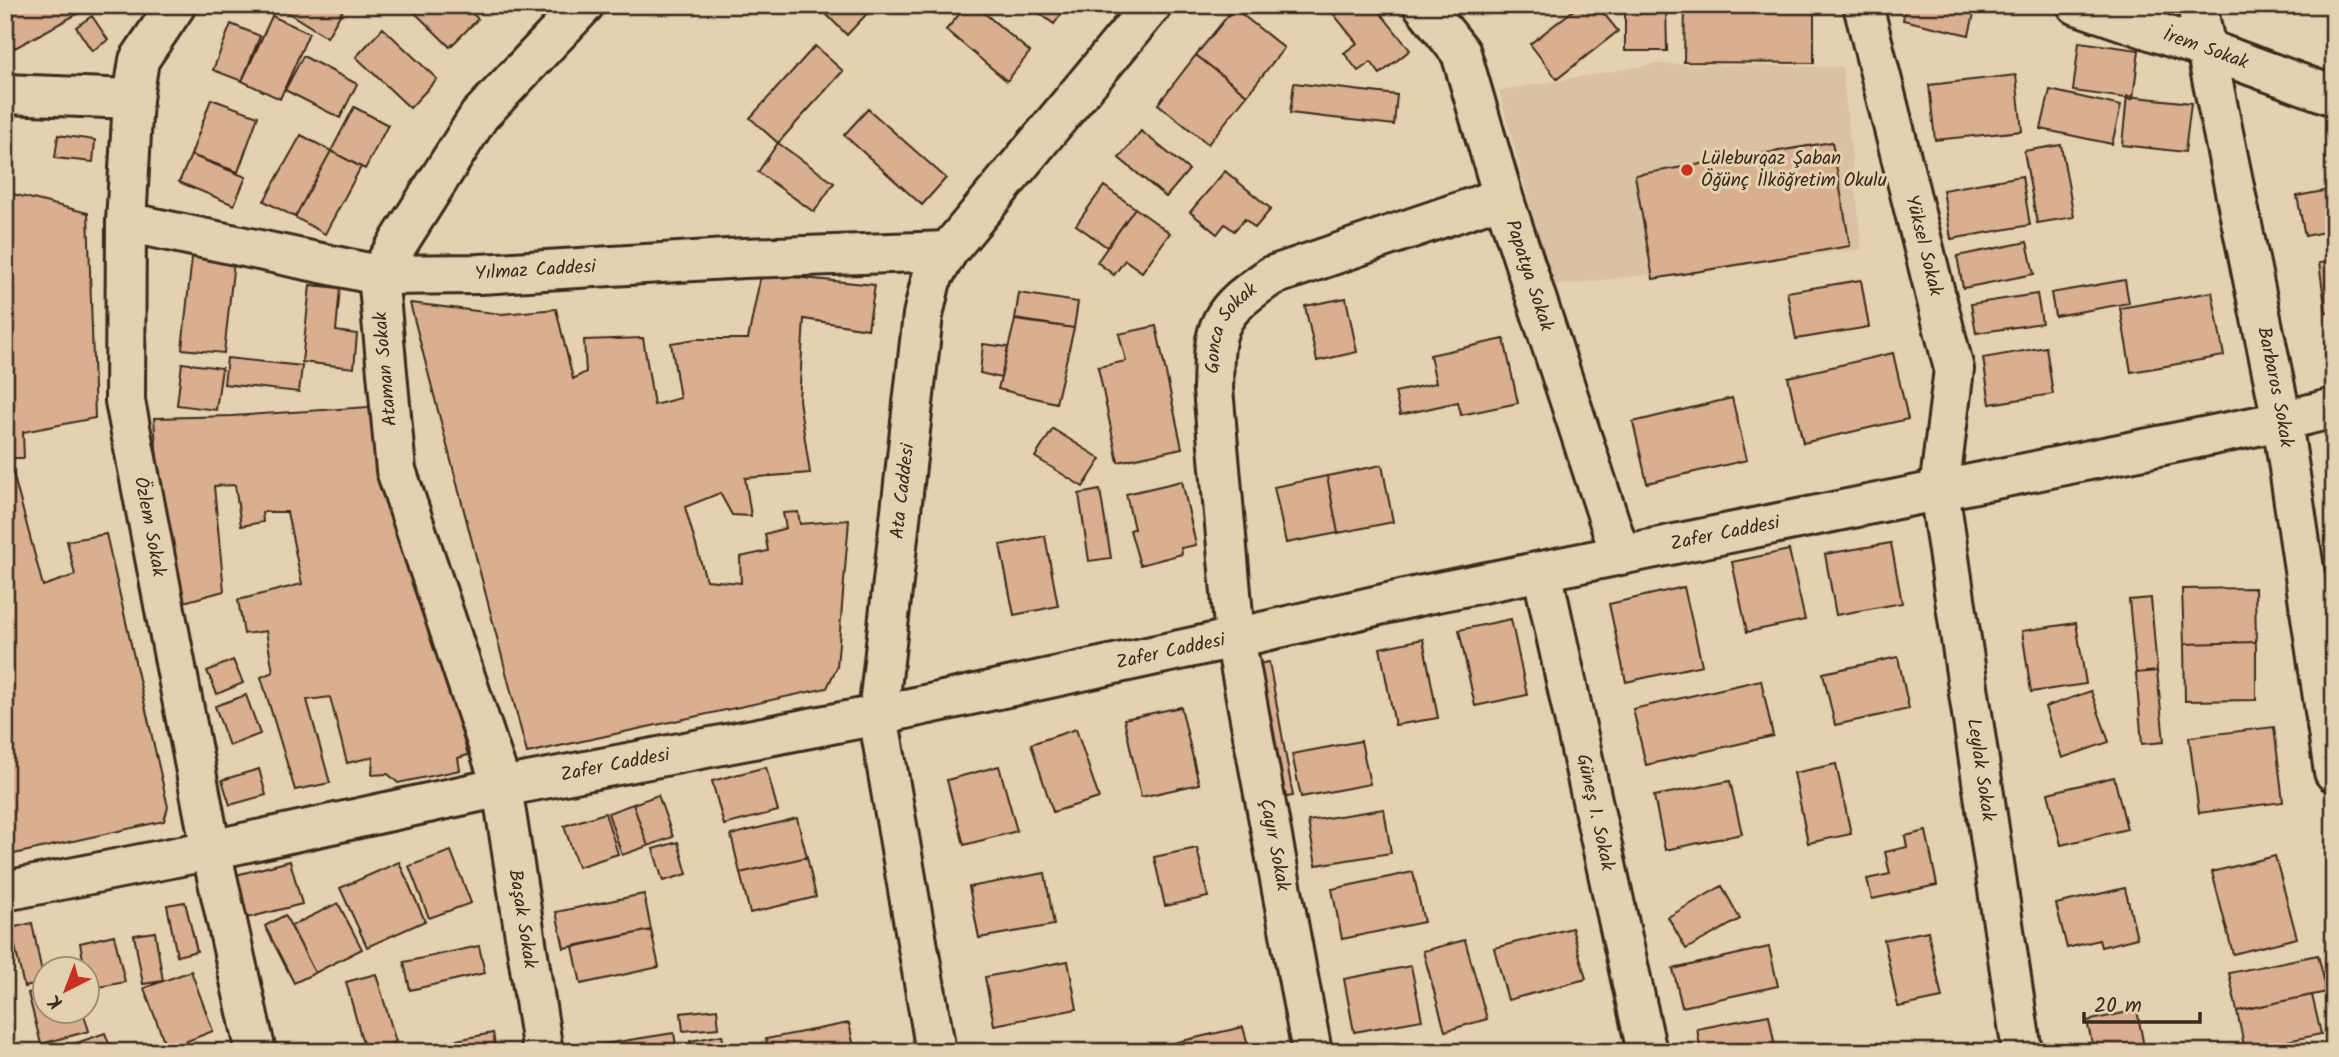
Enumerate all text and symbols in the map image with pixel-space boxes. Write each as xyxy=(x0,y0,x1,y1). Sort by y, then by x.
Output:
street label: İrem Sokak xyxy=(2159,20,2253,78)
place label: Lüleburgaz Şaban Öğünç İlköğretim Okulu xyxy=(1701,144,1887,196)
marker: Lüleburgaz Şaban Öğünç İlköğretim Okulu xyxy=(1679,162,1695,178)
street label: Yüksel Sokak xyxy=(1896,192,1950,299)
street label: Papatya Sokak xyxy=(1497,216,1561,335)
street label: Yılmaz Caddesi xyxy=(474,252,598,289)
street label: Gonca Sokak xyxy=(1198,275,1264,374)
street label: Ataman Sokak xyxy=(366,310,406,428)
street label: Barbaros Sokak xyxy=(2248,324,2301,450)
street label: Ata Caddesi xyxy=(883,441,924,541)
street label: Özlem Sokak xyxy=(125,474,173,579)
street label: Zafer Caddesi xyxy=(1668,508,1784,559)
street label: Zafer Caddesi xyxy=(1113,625,1229,678)
street label: Leylak Sokak xyxy=(1958,716,2003,823)
street label: Zafer Caddesi xyxy=(558,740,674,790)
street label: Güneş 1. Sokak xyxy=(1567,751,1622,874)
street label: Çayır Sokak xyxy=(1250,796,1298,894)
street label: Başak Sokak xyxy=(499,867,545,971)
north arrow xyxy=(32,956,102,1026)
scale bar xyxy=(2084,980,2199,1024)
text: K xyxy=(42,986,70,1016)
text: 20 m xyxy=(2094,990,2142,1023)

